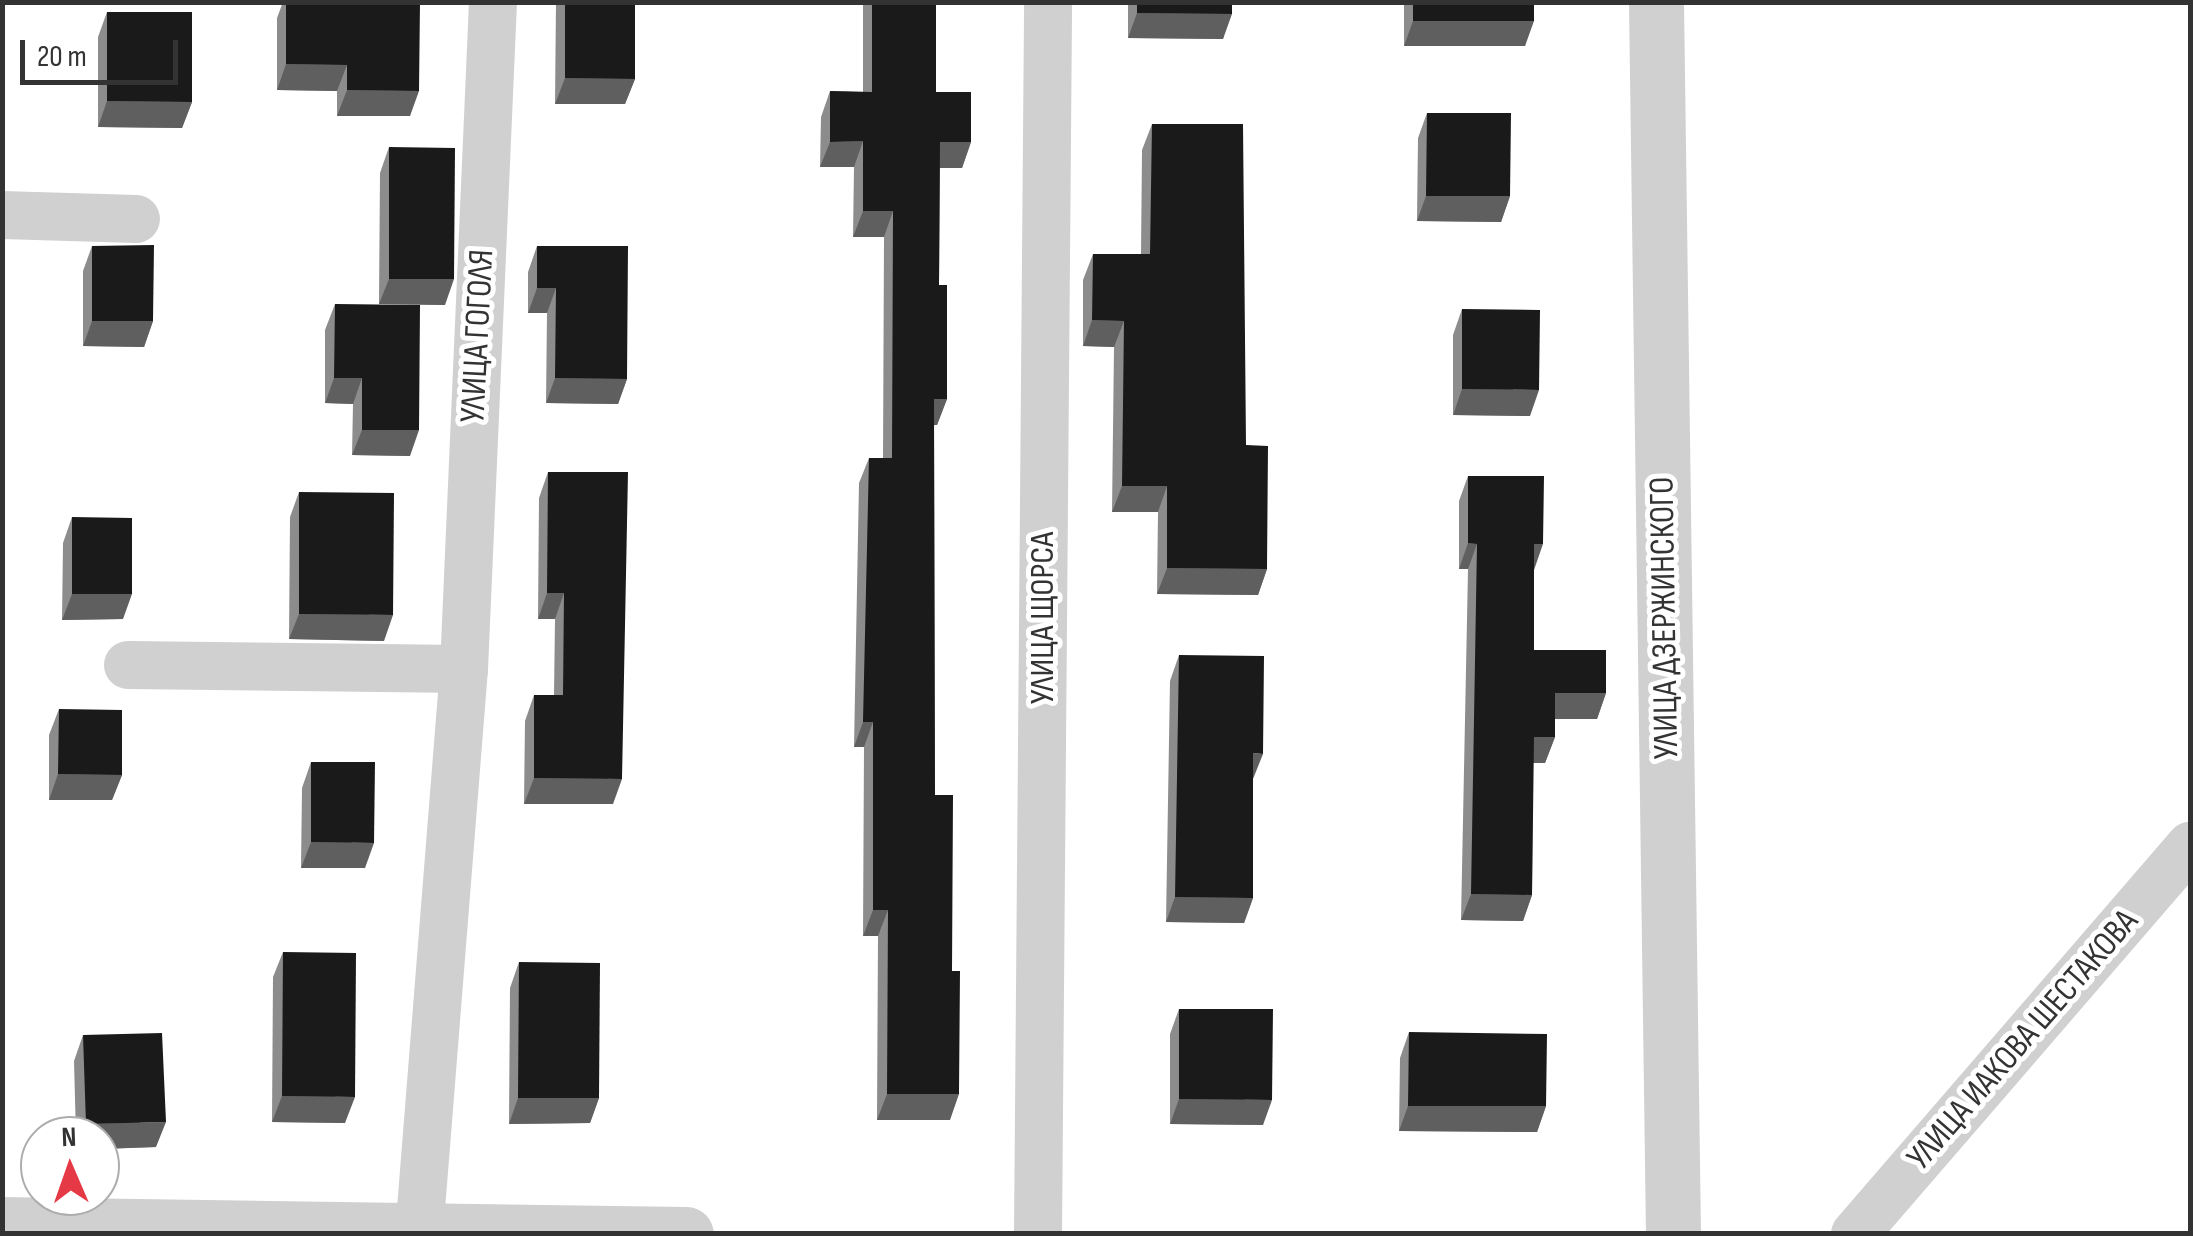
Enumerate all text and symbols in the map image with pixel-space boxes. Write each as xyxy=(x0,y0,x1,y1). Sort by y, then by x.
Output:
scale bar xyxy=(25,20,182,82)
text: 20 m xyxy=(37,39,87,75)
street label: УЛИЦА ГОГОЛЯ xyxy=(452,248,504,424)
street label: УЛИЦА ДЗЕРЖИНСКОГО xyxy=(1642,476,1688,760)
street label: УЛИЦА ЩОРСА xyxy=(1022,532,1064,704)
street label: УЛИЦА ИАКОВА ШЕСТАКОВА xyxy=(1899,901,2147,1179)
north arrow xyxy=(20,1116,120,1216)
text: N xyxy=(61,1121,77,1154)

